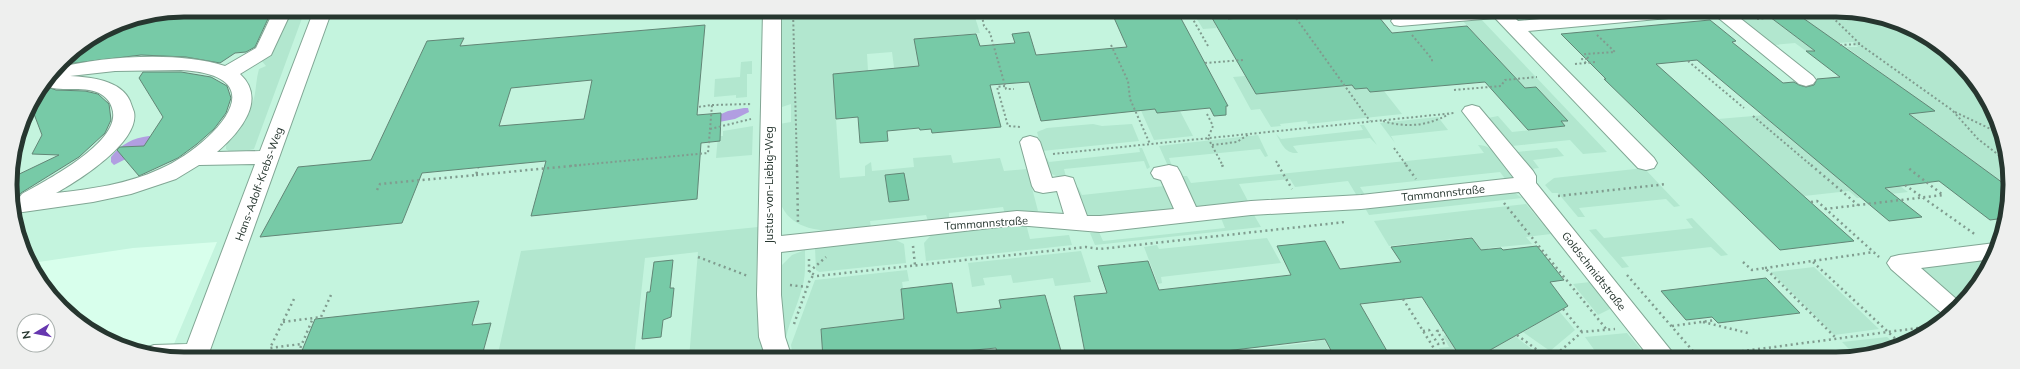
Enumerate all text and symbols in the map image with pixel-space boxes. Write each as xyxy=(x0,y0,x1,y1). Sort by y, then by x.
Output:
street label: Hans-Adolf-Krebs-Weg xyxy=(232,125,286,243)
street label: Justus-von-Liebig-Weg xyxy=(762,126,776,244)
street label: Tammannstraße xyxy=(1401,182,1485,204)
street label: Tammannstraße xyxy=(944,213,1028,233)
street label: Goldschmidtstraße xyxy=(1559,229,1629,313)
north arrow xyxy=(16,313,56,353)
text: N xyxy=(19,329,34,340)

